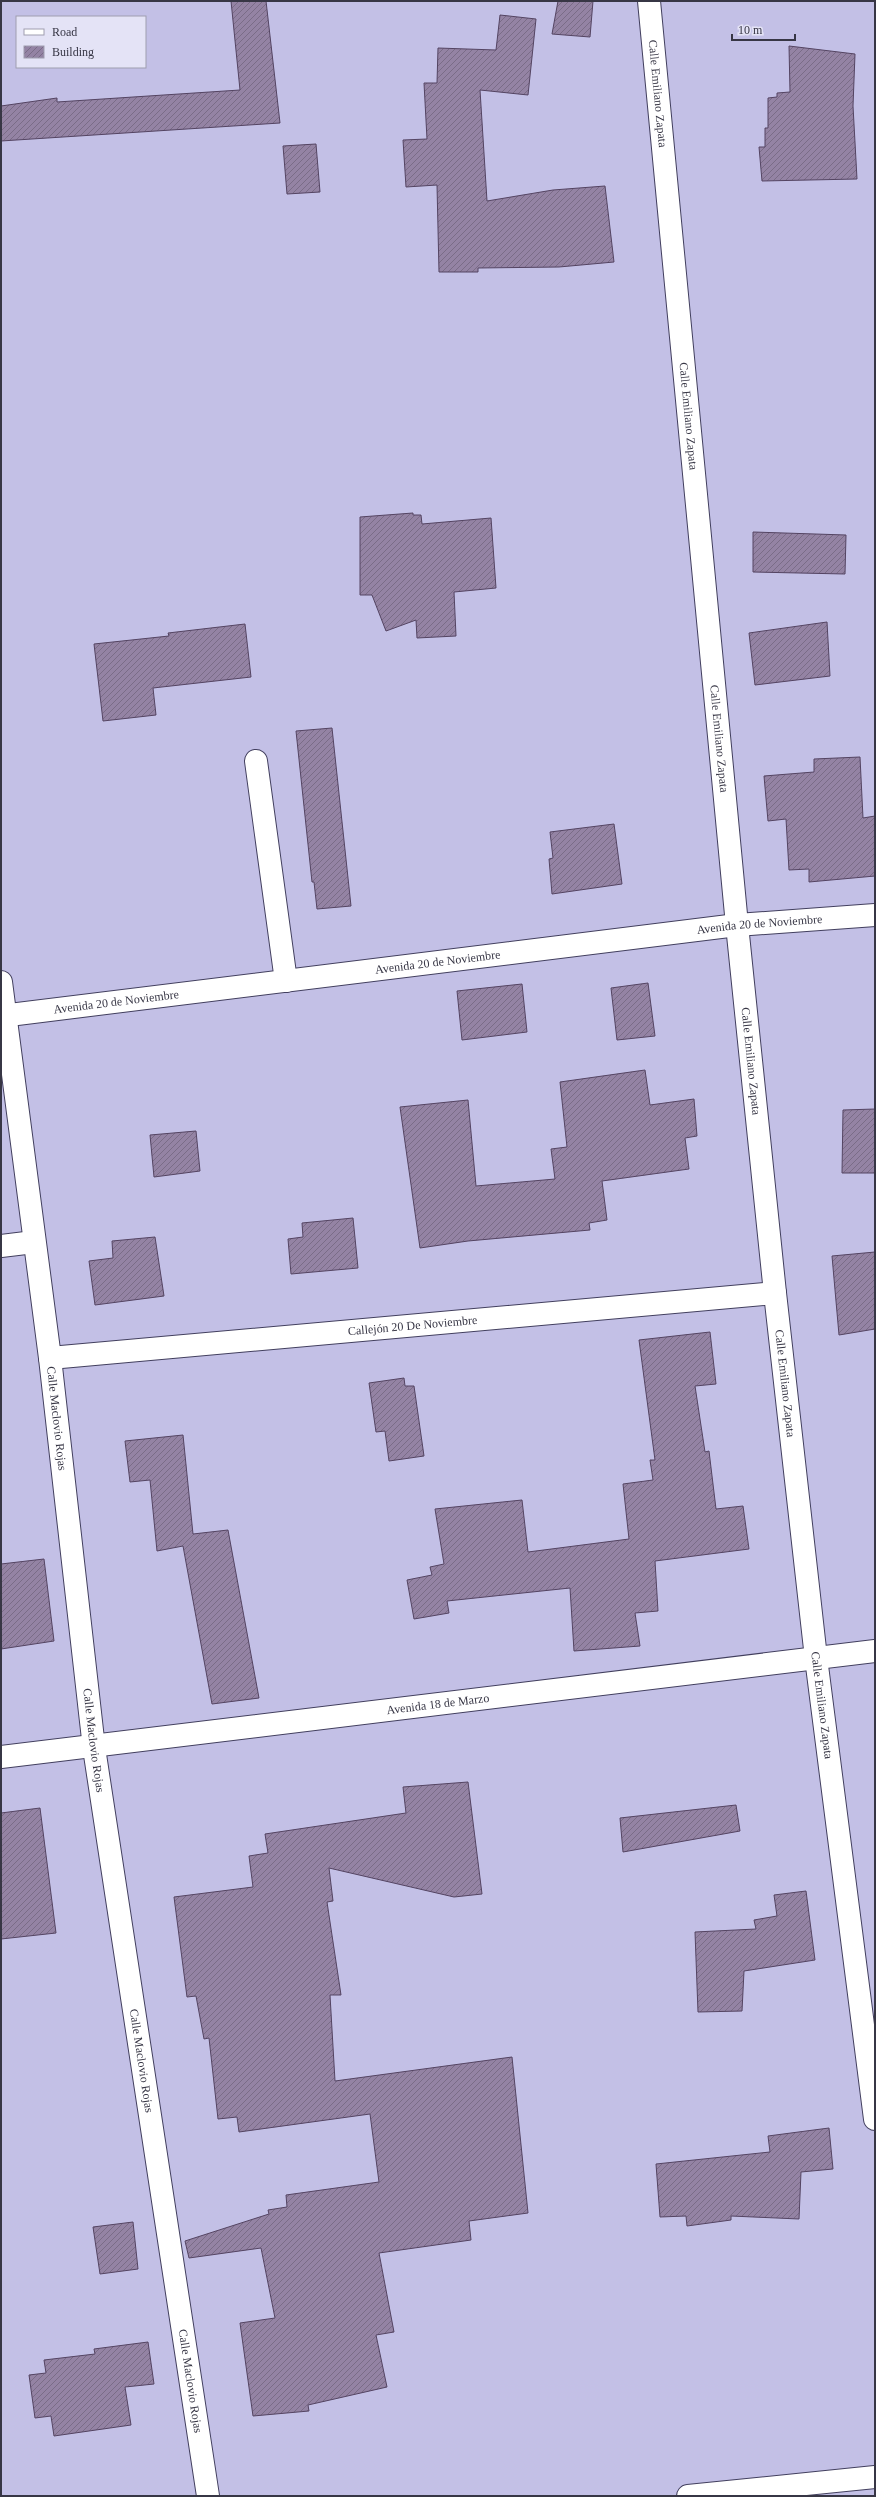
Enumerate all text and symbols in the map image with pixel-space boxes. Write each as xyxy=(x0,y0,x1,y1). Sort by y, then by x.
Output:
legend xyxy=(16,16,146,68)
scale bar xyxy=(732,16,795,42)
text: 10 m xyxy=(738,23,763,37)
text: Road xyxy=(52,25,77,39)
street label: Calle Emiliano Zapata xyxy=(646,39,670,149)
text: Building xyxy=(52,45,94,59)
street label: Calle Emiliano Zapata xyxy=(676,362,701,471)
street label: Calle Emiliano Zapata xyxy=(707,684,731,794)
street label: Avenida 20 de Noviembre xyxy=(696,912,823,937)
street label: Avenida 20 de Noviembre xyxy=(374,947,501,977)
street label: Avenida 20 de Noviembre xyxy=(53,987,180,1016)
street label: Calle Emiliano Zapata xyxy=(739,1007,764,1116)
street label: Callejón 20 De Noviembre xyxy=(347,1313,478,1338)
street label: Calle Emiliano Zapata xyxy=(772,1329,798,1438)
street label: Calle Maclovio Rojas xyxy=(44,1366,70,1472)
street label: Calle Emiliano Zapata xyxy=(808,1651,836,1760)
street label: Calle Maclovio Rojas xyxy=(80,1688,108,1794)
street label: Avenida 18 de Marzo xyxy=(386,1691,490,1717)
street label: Calle Maclovio Rojas xyxy=(127,2008,157,2114)
street label: Calle Maclovio Rojas xyxy=(176,2328,205,2434)

